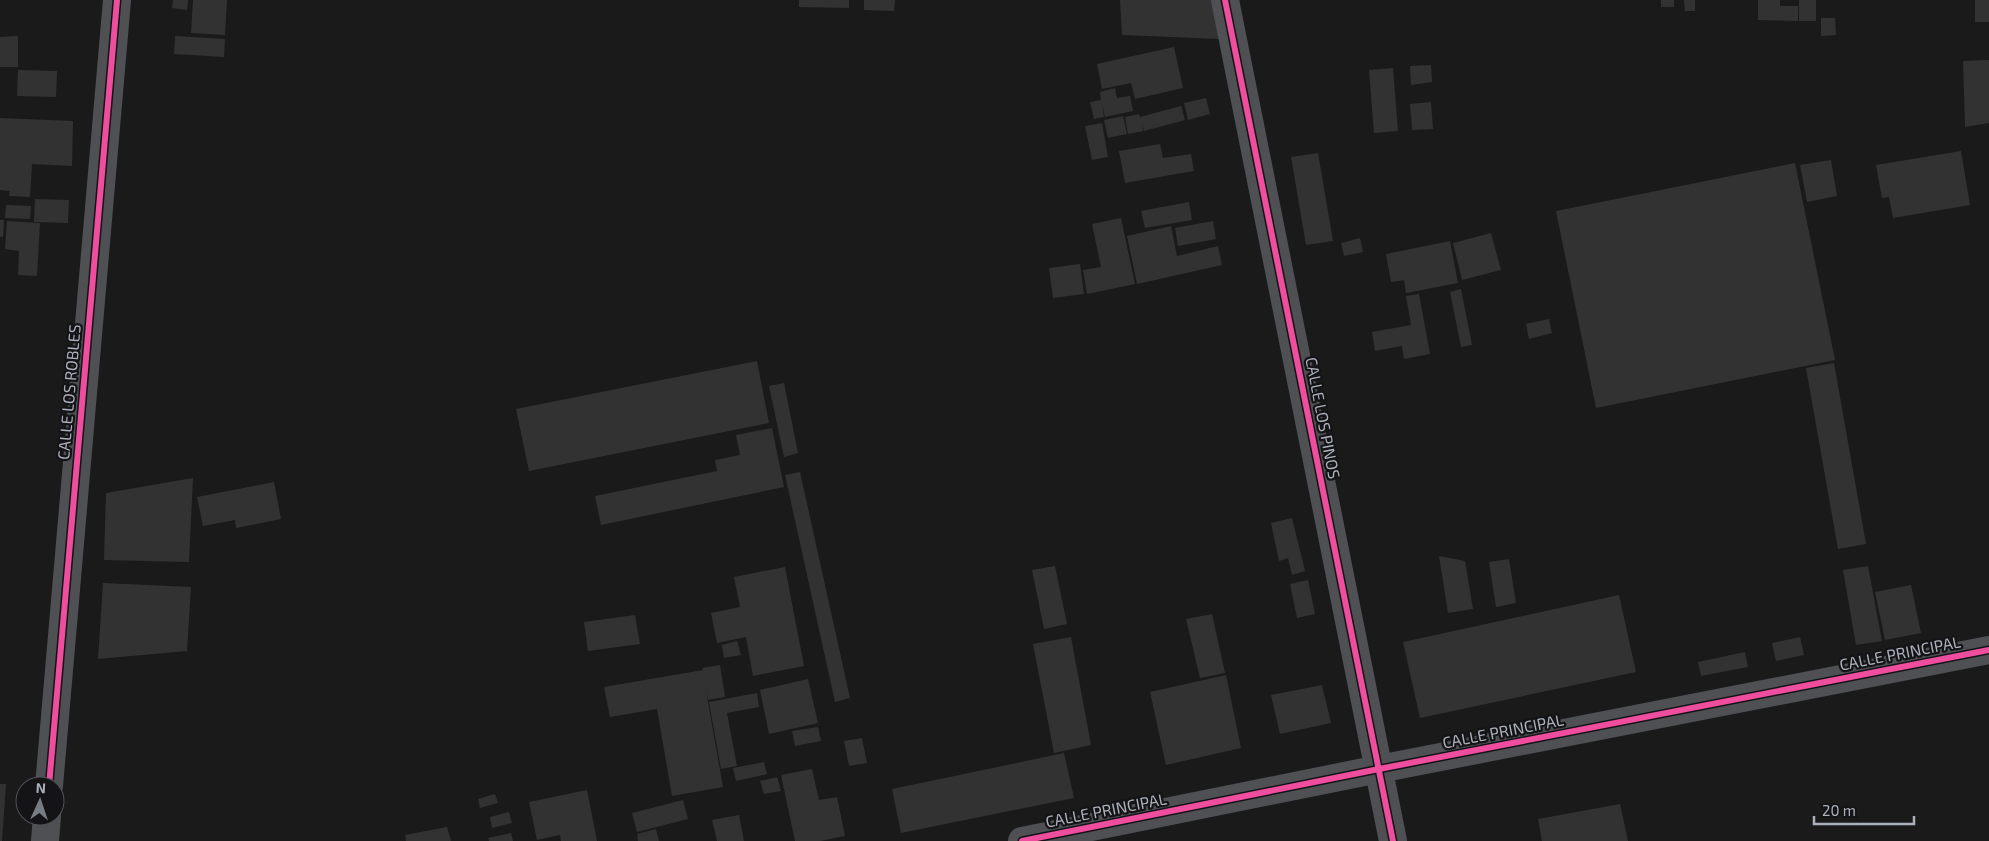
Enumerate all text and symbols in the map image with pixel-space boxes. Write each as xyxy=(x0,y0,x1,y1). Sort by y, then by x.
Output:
street label: CALLE LOS ROBLES xyxy=(53,323,84,460)
street label: CALLE LOS PINOS xyxy=(1302,355,1345,481)
street label: CALLE PRINCIPAL xyxy=(1838,631,1962,674)
street label: CALLE PRINCIPAL xyxy=(1441,709,1565,752)
north arrow xyxy=(15,776,65,826)
text: N xyxy=(35,779,46,796)
street label: CALLE PRINCIPAL xyxy=(1044,788,1168,831)
scale bar xyxy=(1814,794,1914,826)
text: 20 m xyxy=(1822,801,1856,819)

